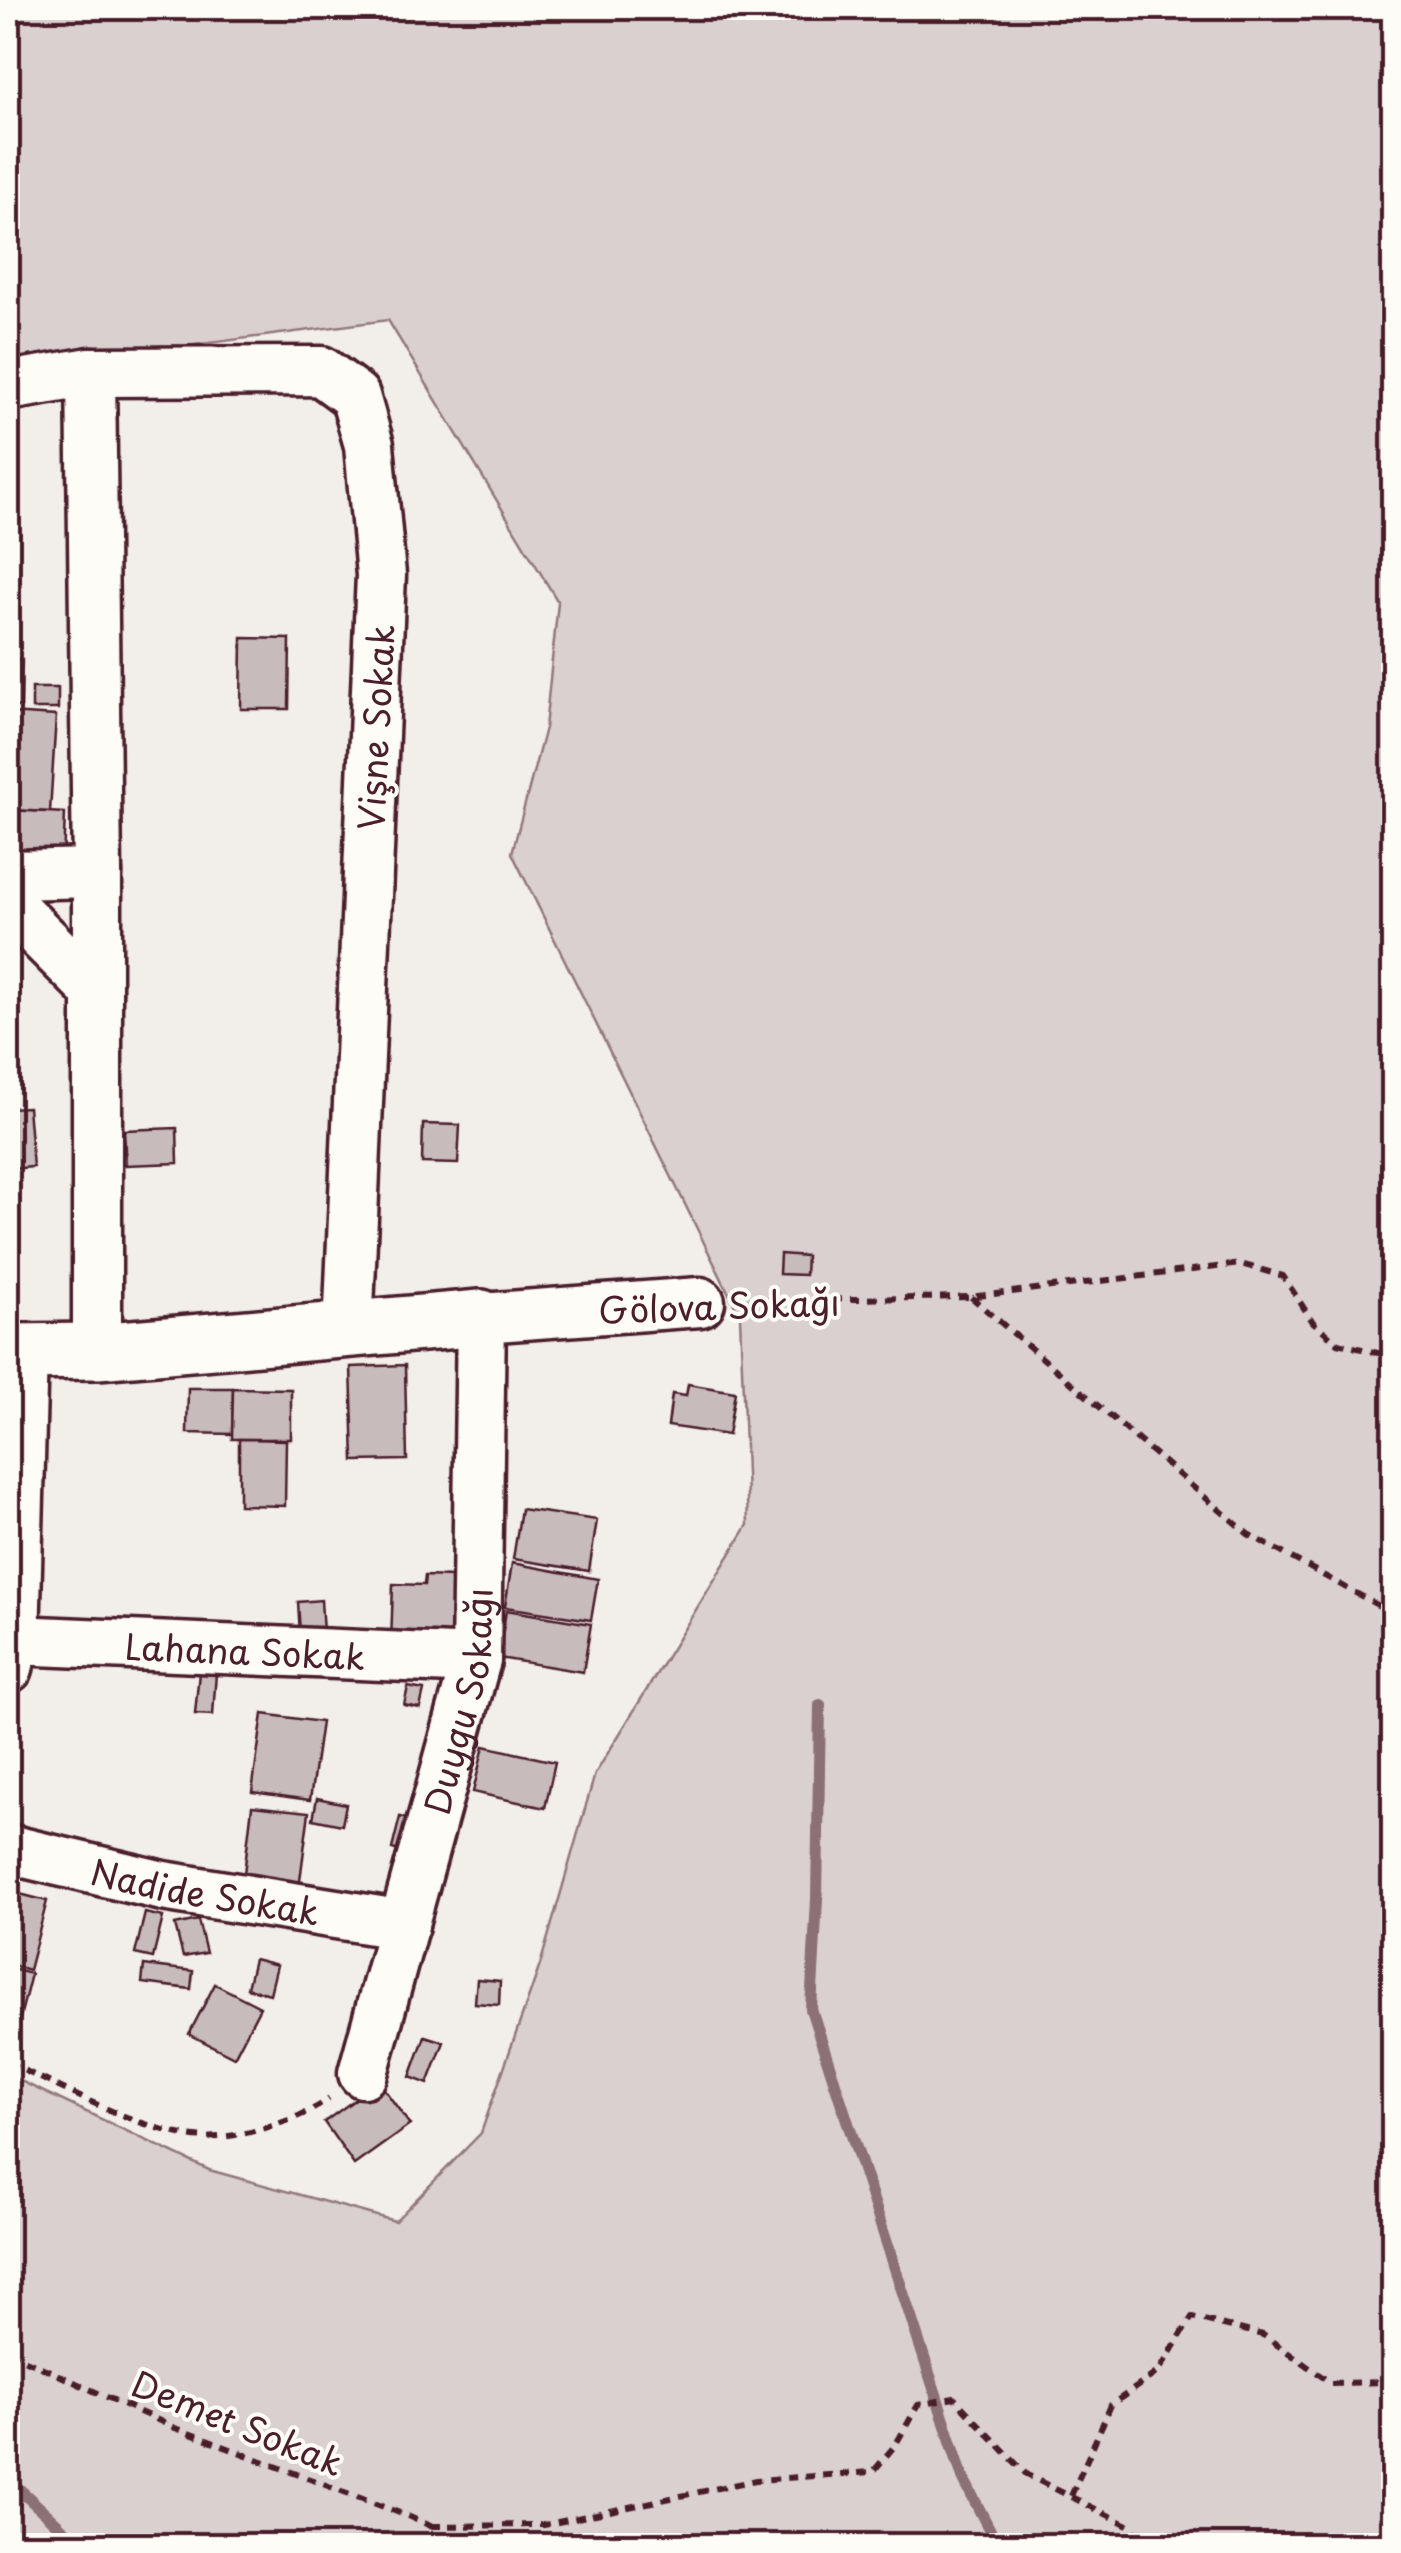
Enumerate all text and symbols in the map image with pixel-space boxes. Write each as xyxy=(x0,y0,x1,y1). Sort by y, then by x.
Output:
street label: Vişne Sokak xyxy=(343,623,407,831)
street label: Gölova Sokağı xyxy=(597,1274,841,1336)
street label: Duygu Sokağı xyxy=(409,1587,504,1820)
street label: Lahana Sokak xyxy=(123,1618,366,1682)
street label: Nadide Sokak xyxy=(86,1843,323,1937)
street label: Demet Sokak xyxy=(124,2356,352,2488)

